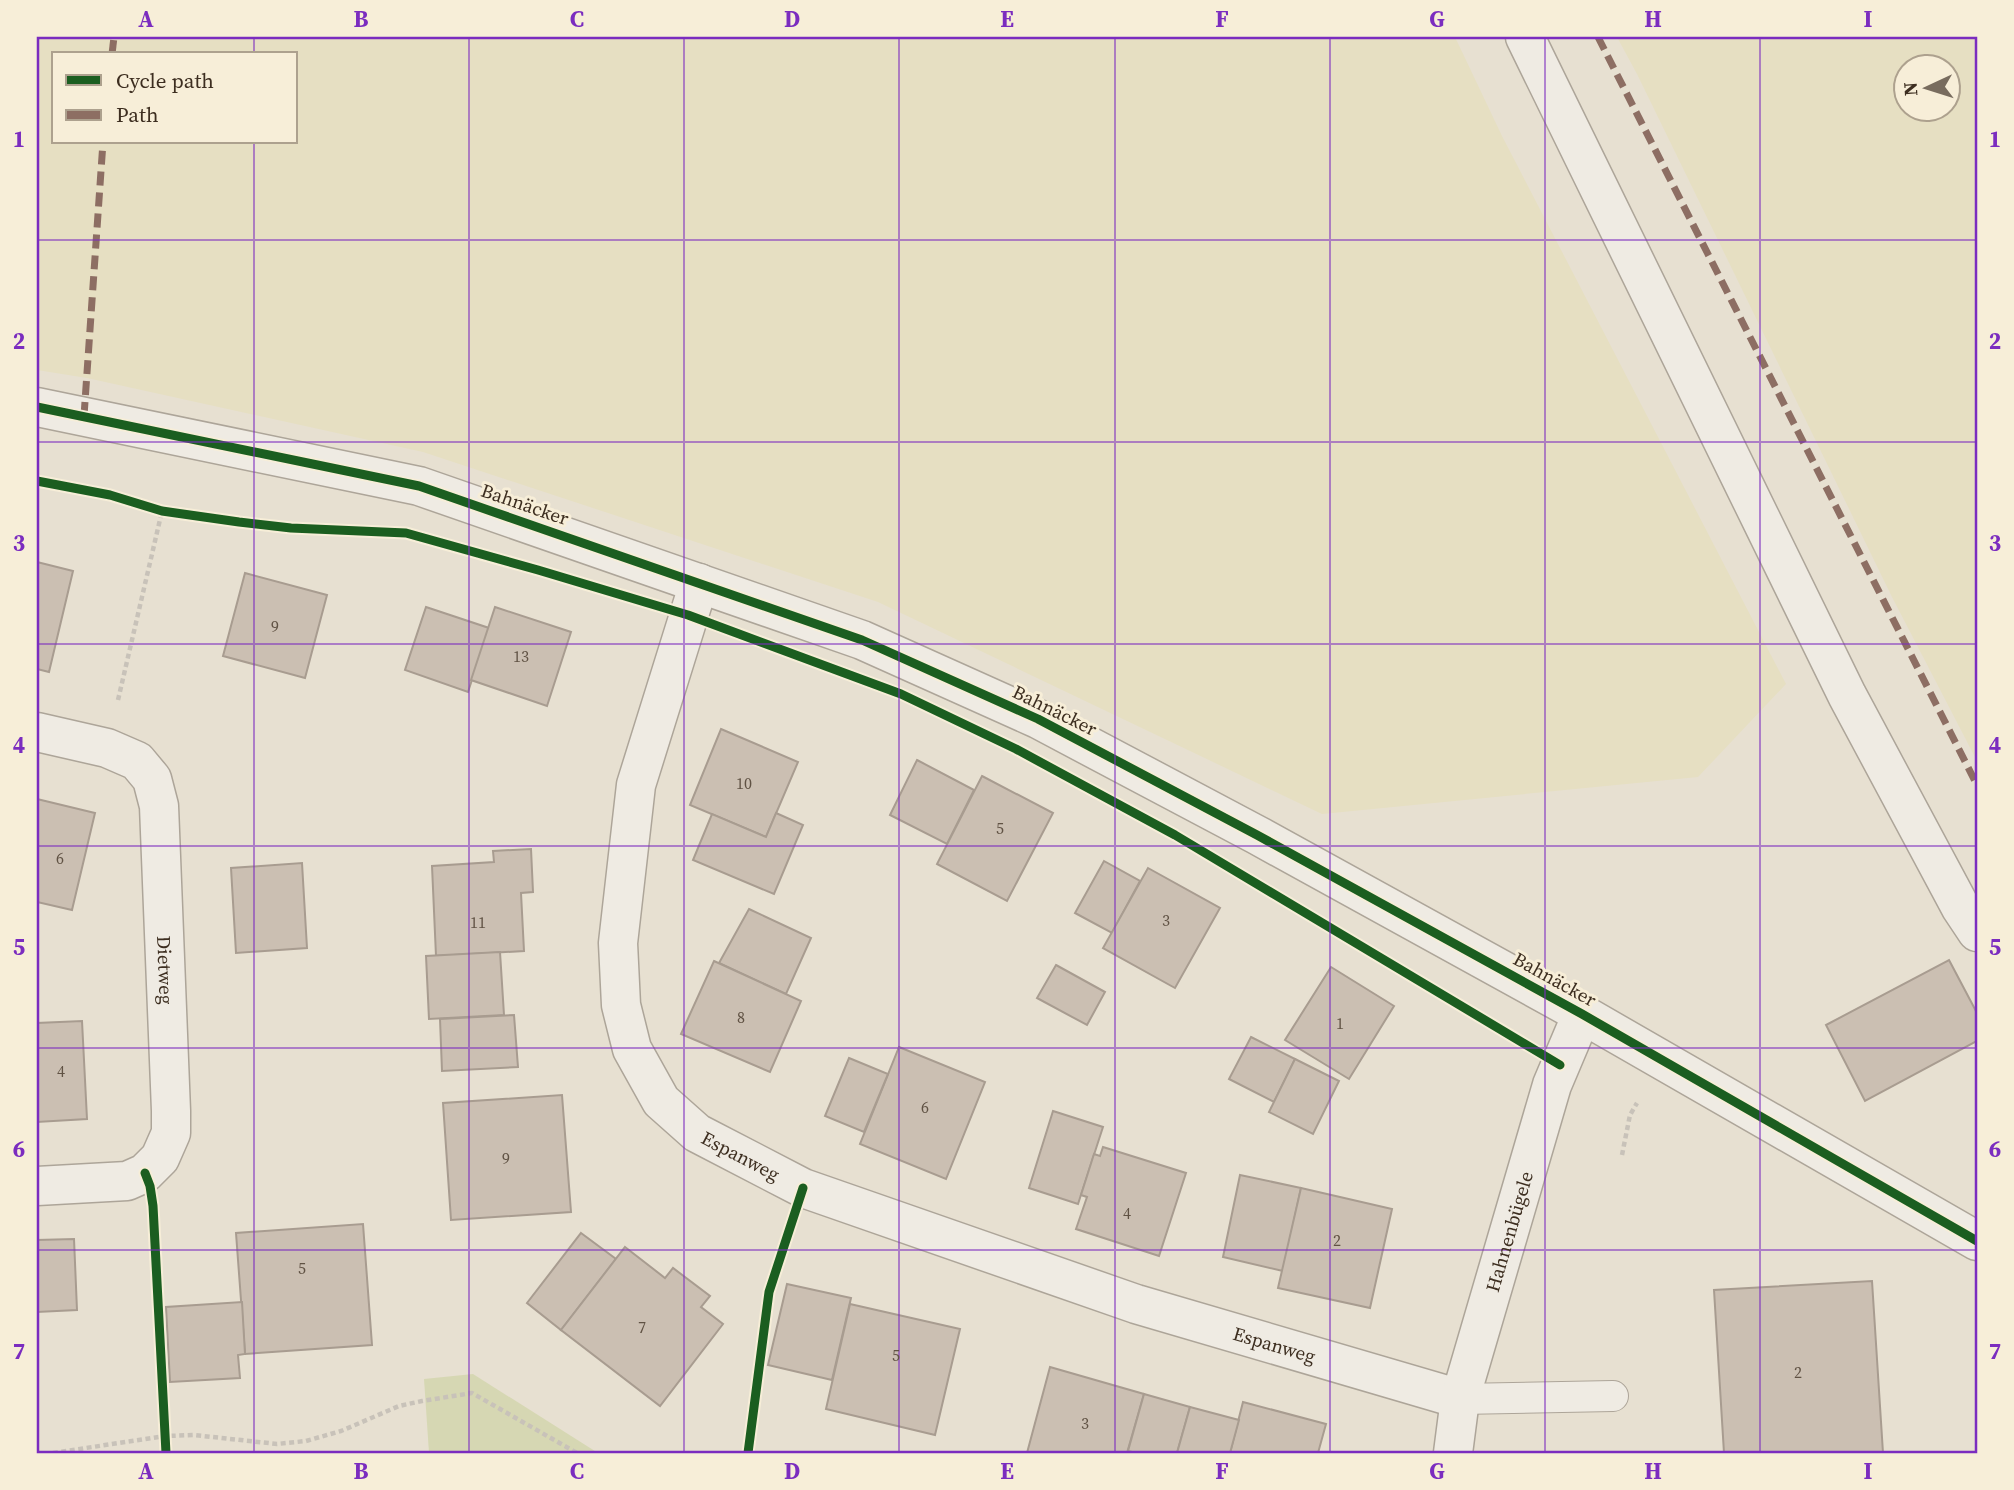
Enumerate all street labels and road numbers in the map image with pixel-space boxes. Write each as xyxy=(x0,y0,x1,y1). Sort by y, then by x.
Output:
street label: Bahnäcker xyxy=(478,477,572,531)
street label: Bahnäcker xyxy=(1008,678,1102,742)
street label: Dietweg xyxy=(151,935,180,1005)
street label: Bahnäcker xyxy=(1509,946,1601,1012)
street label: Espanweg xyxy=(697,1125,784,1187)
street label: Hahnenbügele xyxy=(1479,1168,1539,1295)
street label: Espanweg xyxy=(1230,1320,1319,1369)

